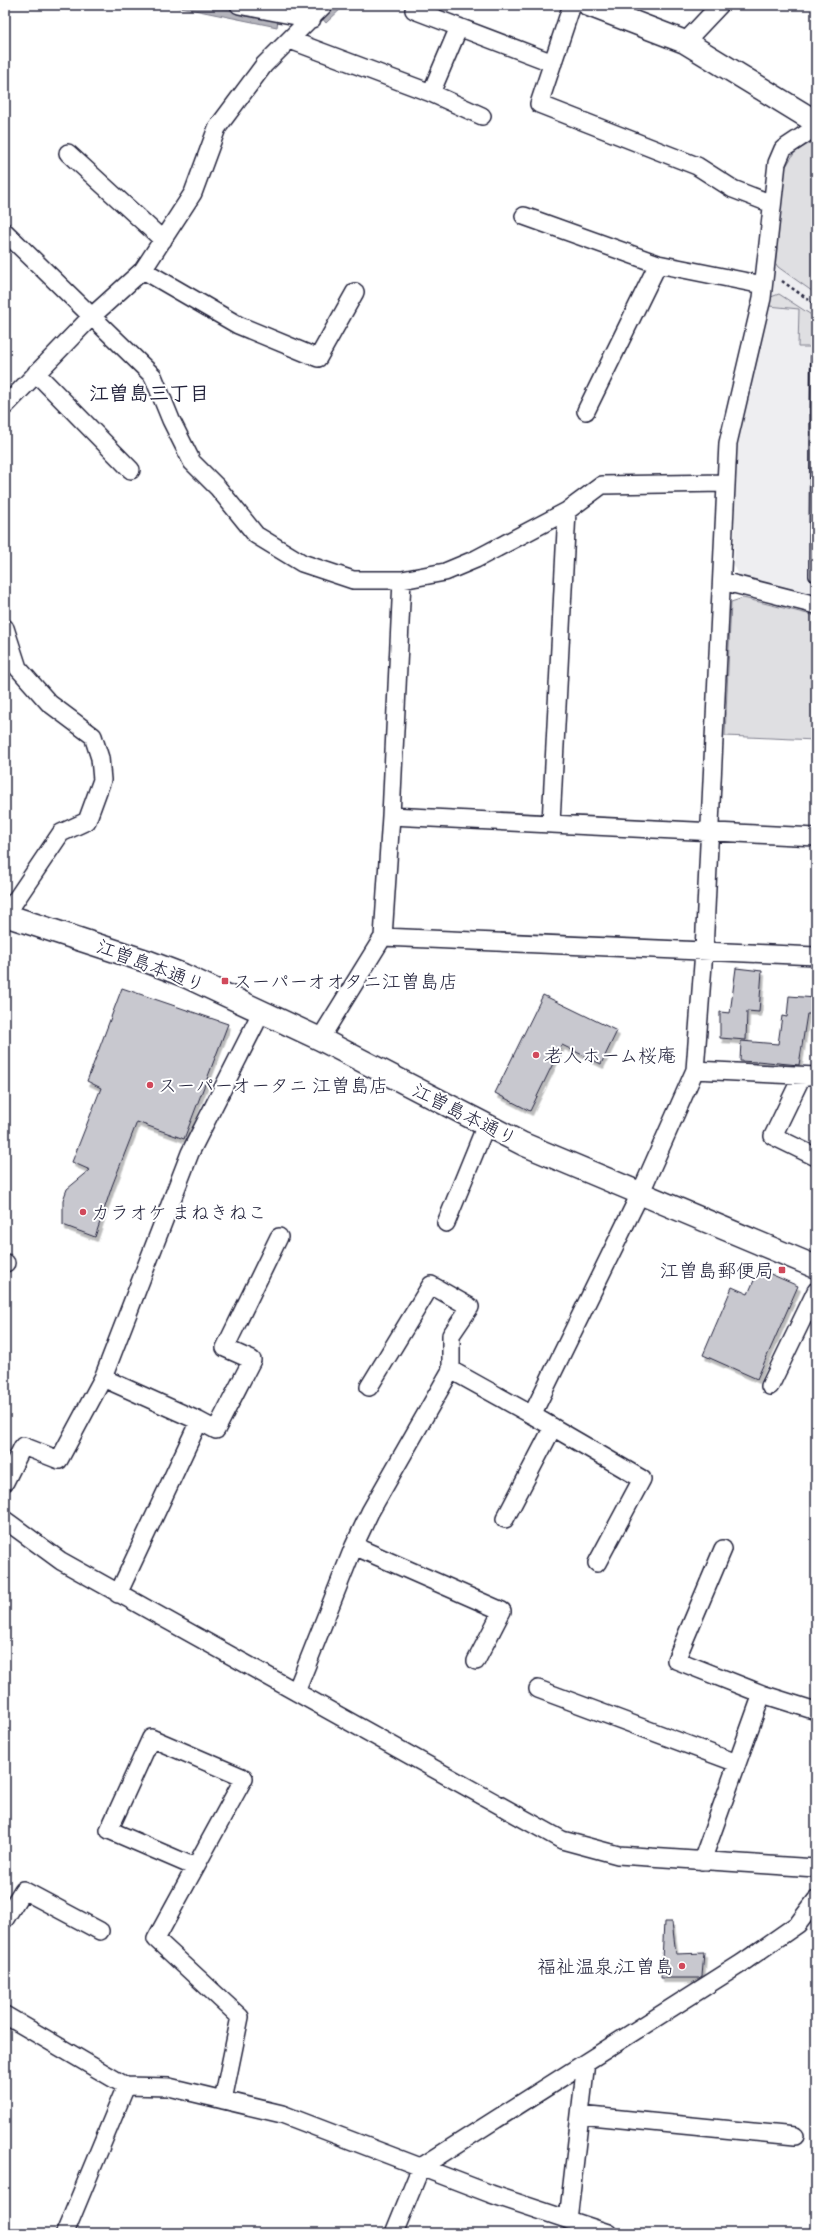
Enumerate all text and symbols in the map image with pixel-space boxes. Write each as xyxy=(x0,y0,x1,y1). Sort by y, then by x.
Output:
district label: 江曽島三丁目 xyxy=(89,381,209,406)
street label: 江曽島本通り xyxy=(93,934,208,998)
place label: スーパーオオタニ江曽島店 xyxy=(233,970,458,994)
marker: スーパーオオタニ江曽島店 xyxy=(220,976,230,986)
place label: 老人ホーム桜庵 xyxy=(544,1044,676,1068)
marker: 老人ホーム桜庵 xyxy=(531,1050,541,1060)
place label: スーパーオータニ 江曽島店 xyxy=(158,1074,388,1098)
street label: 江曽島本通り xyxy=(408,1078,521,1151)
marker: スーパーオータニ 江曽島店 xyxy=(145,1080,155,1090)
place label: カラオケ まねきねこ xyxy=(91,1201,267,1225)
marker: カラオケ まねきねこ xyxy=(78,1207,88,1217)
place label: 江曽島郵便局 xyxy=(660,1259,774,1283)
marker: 江曽島郵便局 xyxy=(777,1265,787,1275)
place label: 福祉温泉;江曽島 xyxy=(537,1955,674,1979)
marker: 福祉温泉;江曽島 xyxy=(677,1961,687,1971)

